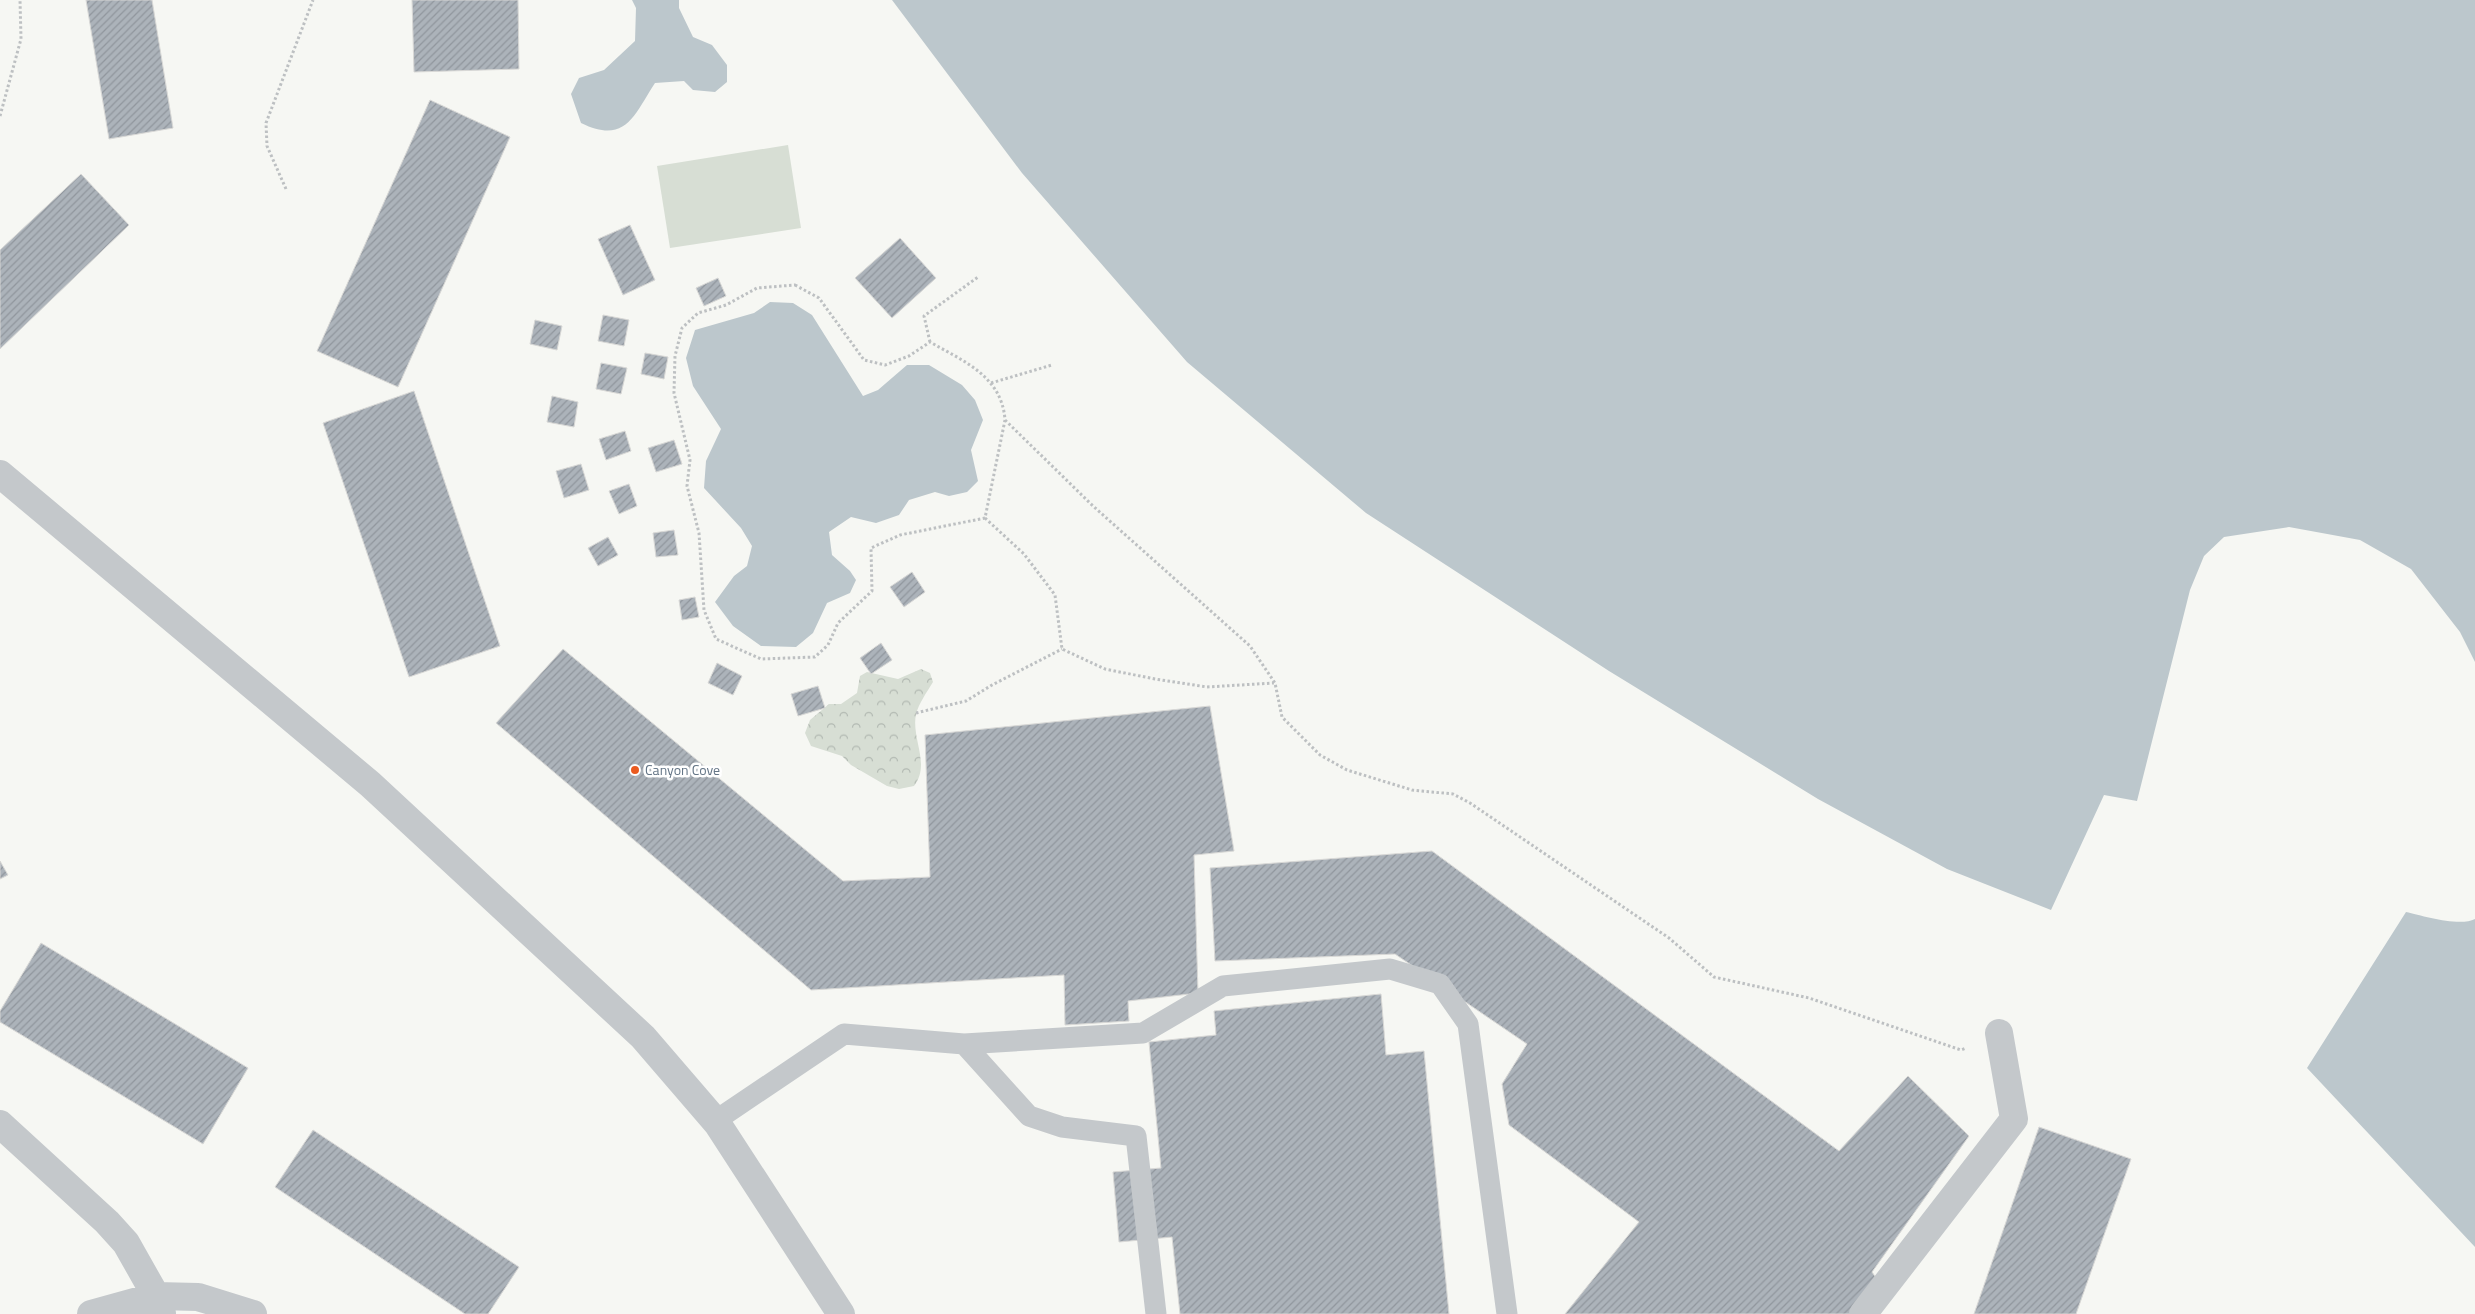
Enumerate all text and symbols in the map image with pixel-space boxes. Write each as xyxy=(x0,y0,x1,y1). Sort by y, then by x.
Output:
place label: Canyon Cove xyxy=(645,759,720,780)
marker: Canyon Cove xyxy=(629,764,641,776)

